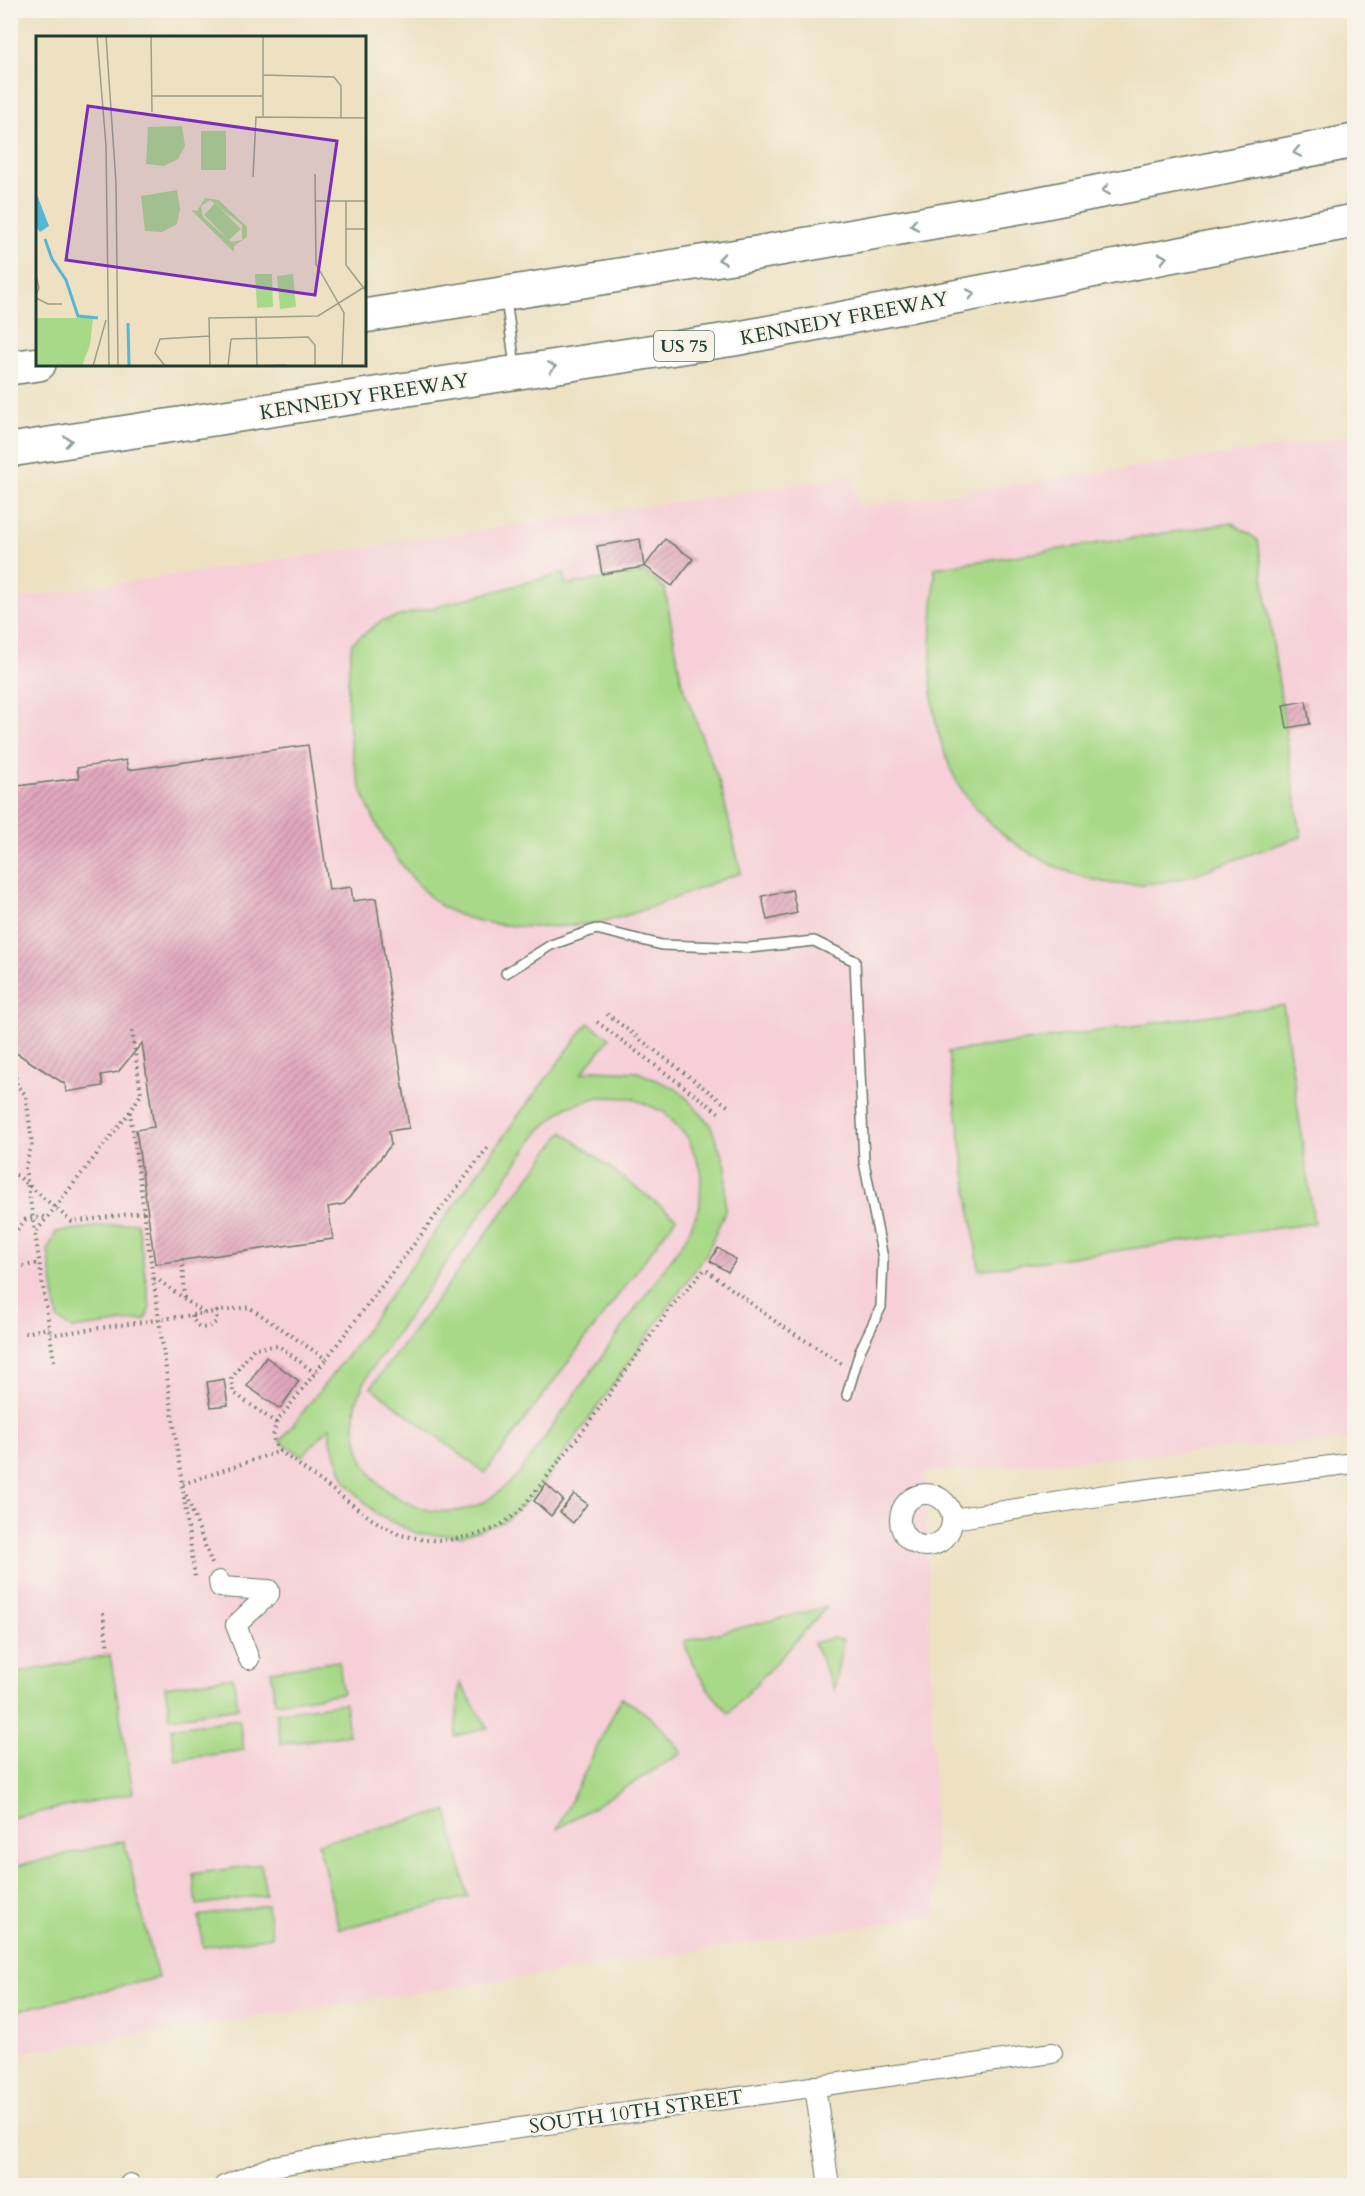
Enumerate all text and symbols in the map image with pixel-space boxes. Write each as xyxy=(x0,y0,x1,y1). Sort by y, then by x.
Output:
inset map xyxy=(36,36,366,366)
one-way arrow xyxy=(1292,145,1302,158)
one-way arrow xyxy=(1101,183,1111,196)
one-way arrow xyxy=(909,218,919,231)
one-way arrow xyxy=(717,252,727,264)
one-way arrow xyxy=(1158,252,1168,265)
street label: KENNEDY FREEWAY xyxy=(738,285,951,352)
one-way arrow xyxy=(966,288,976,301)
road number: US 75 xyxy=(654,331,714,361)
one-way arrow xyxy=(546,361,556,374)
street label: KENNEDY FREEWAY xyxy=(258,367,471,426)
one-way arrow xyxy=(64,436,73,448)
street label: SOUTH 10TH STREET xyxy=(527,2083,745,2140)

